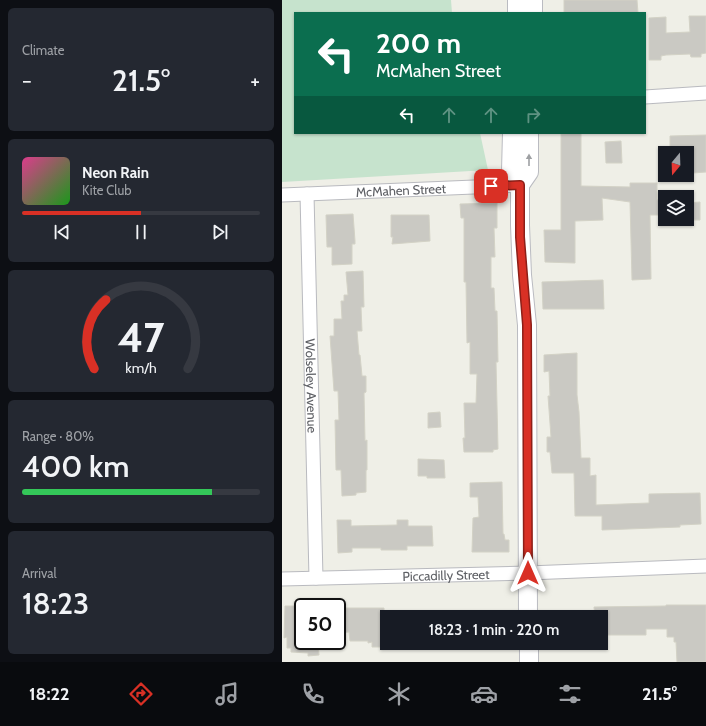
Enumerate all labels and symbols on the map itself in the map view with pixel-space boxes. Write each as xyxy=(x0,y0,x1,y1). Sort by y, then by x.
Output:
north arrow xyxy=(658,146,694,182)
one-way arrow xyxy=(526,153,532,166)
pin xyxy=(474,169,508,203)
street label: McMahen Street xyxy=(355,180,447,200)
street label: Wolseley Avenue xyxy=(302,339,321,434)
position arrow xyxy=(507,552,549,594)
street label: Piccadilly Street xyxy=(402,566,490,584)
speed limit sign: 50 xyxy=(294,598,346,650)

